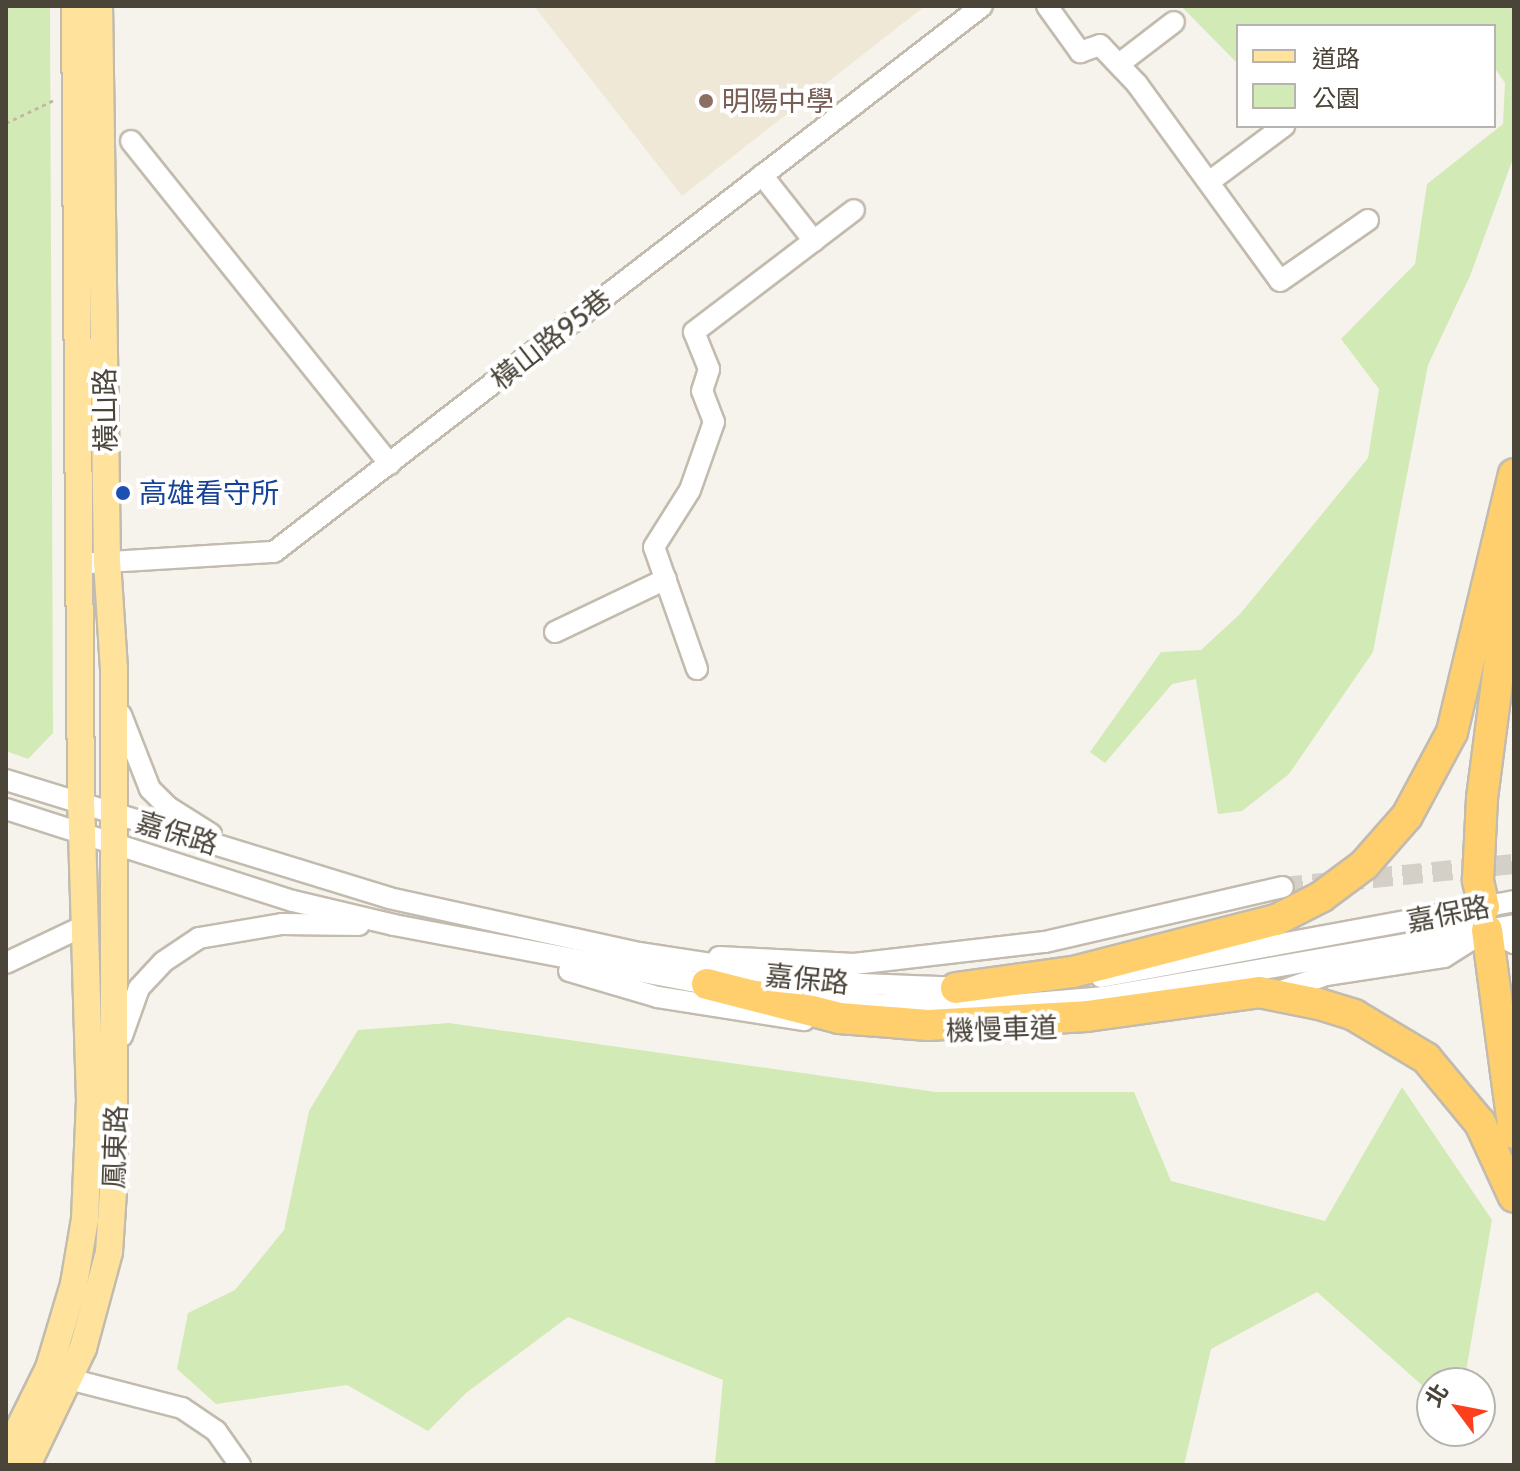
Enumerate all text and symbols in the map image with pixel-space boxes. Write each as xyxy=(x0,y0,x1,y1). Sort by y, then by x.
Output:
legend xyxy=(1236,24,1496,128)
text: 道路 xyxy=(1312,44,1360,73)
place label: 明陽中學 xyxy=(722,84,834,118)
text: 公園 xyxy=(1312,84,1360,113)
marker: 明陽中學 xyxy=(697,92,715,110)
street label: 橫山路95巷 xyxy=(484,282,618,396)
street label: 橫山路 xyxy=(87,368,123,452)
place label: 高雄看守所 xyxy=(139,476,279,510)
marker: 高雄看守所 xyxy=(114,484,132,502)
street label: 嘉保路 xyxy=(132,805,222,861)
street label: 嘉保路 xyxy=(1404,889,1492,939)
street label: 嘉保路 xyxy=(763,958,851,1000)
street label: 機慢車道 xyxy=(945,1010,1059,1048)
street label: 鳳東路 xyxy=(97,1104,133,1190)
north arrow xyxy=(1416,1367,1496,1447)
text: 北 xyxy=(1420,1379,1454,1412)

